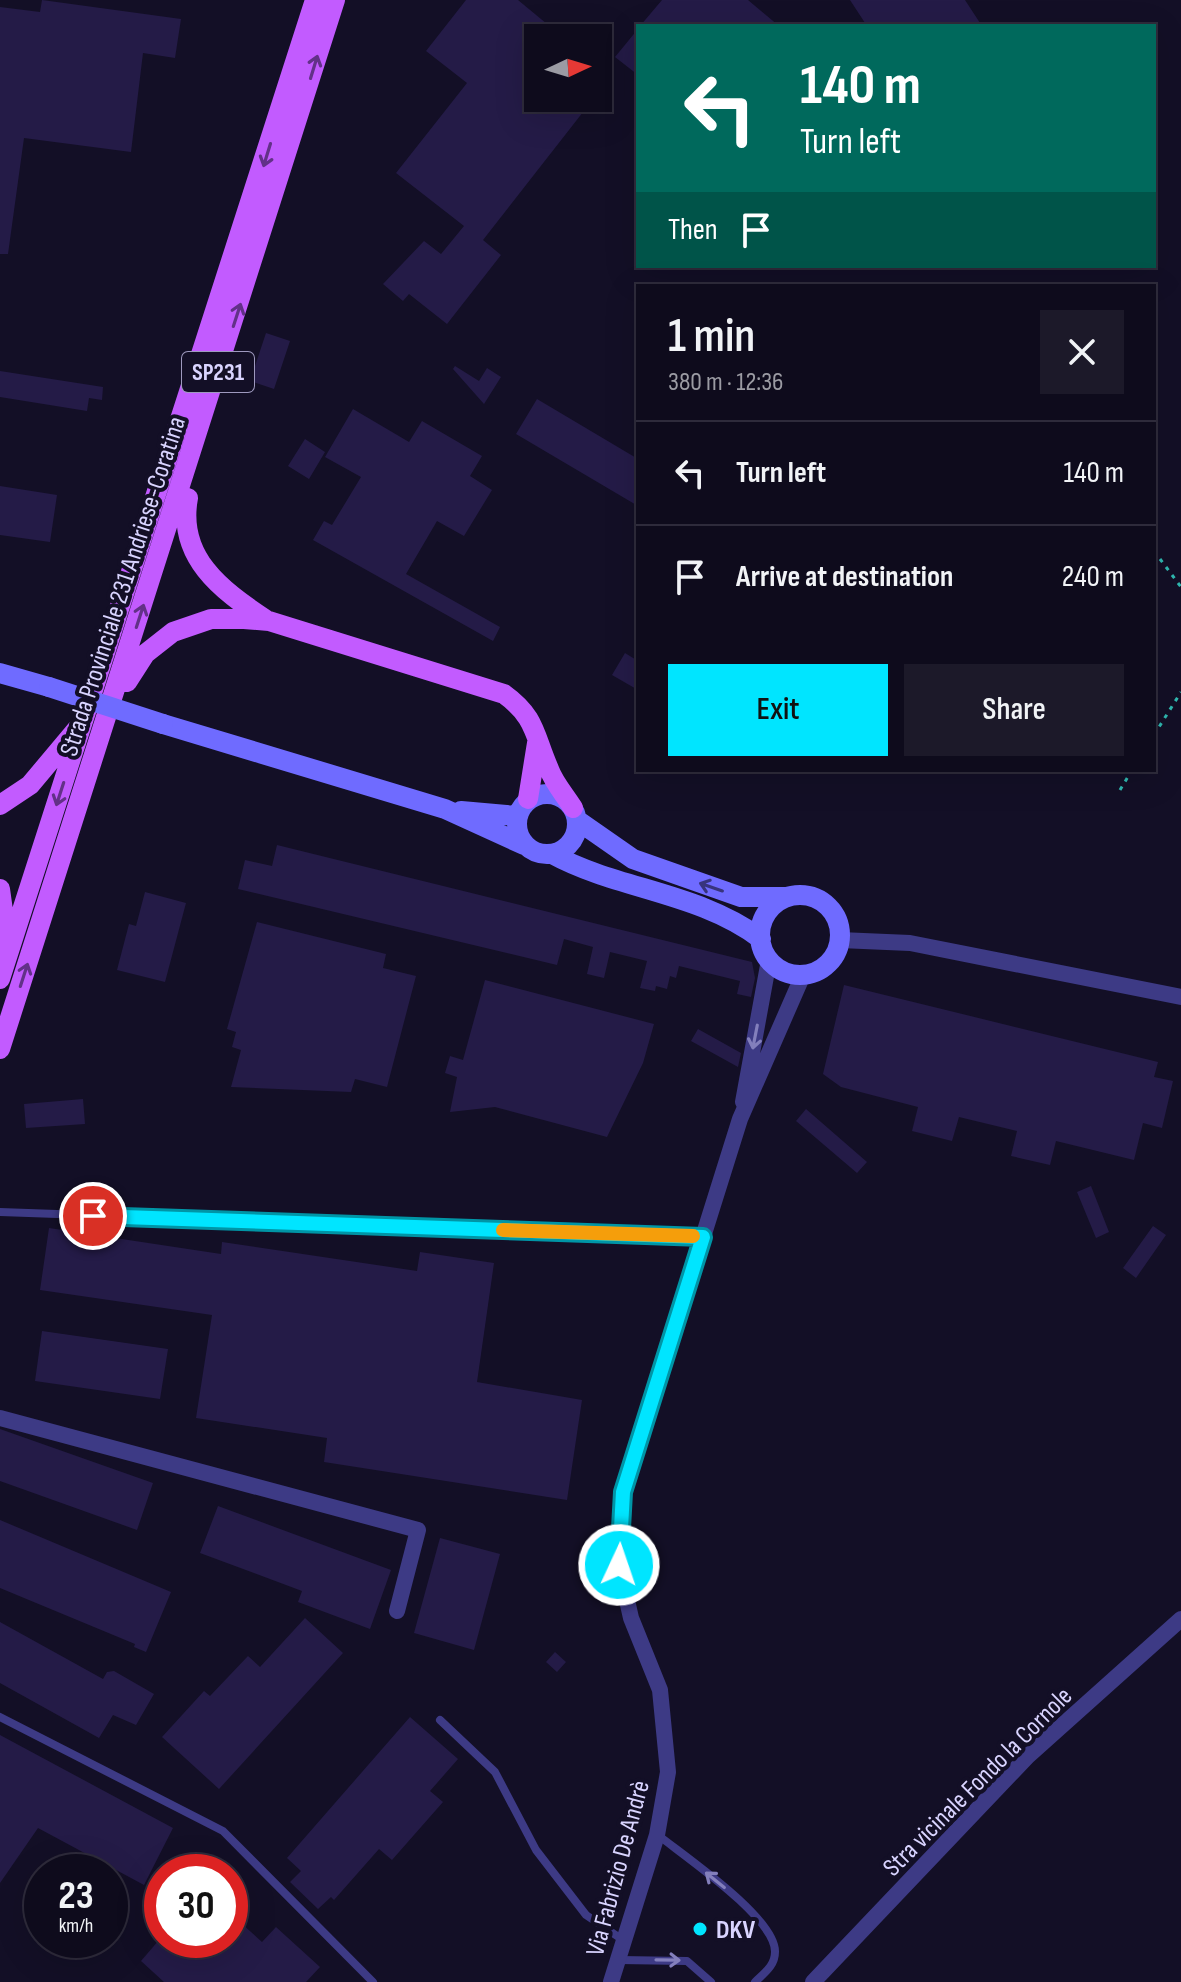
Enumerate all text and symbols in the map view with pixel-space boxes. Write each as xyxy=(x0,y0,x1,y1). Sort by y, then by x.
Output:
north arrow xyxy=(524,24,612,112)
map controls xyxy=(524,24,612,112)
text: 140 m xyxy=(800,53,921,120)
one-way arrow xyxy=(307,54,322,80)
icon: left xyxy=(668,56,772,160)
text: Turn left xyxy=(800,121,901,164)
one-way arrow xyxy=(259,142,273,167)
icon: arrive xyxy=(734,208,778,252)
text: Then xyxy=(668,212,718,248)
one-way arrow xyxy=(230,303,245,328)
text: 1 min xyxy=(668,308,755,365)
button: close xyxy=(1040,310,1124,394)
road number: SP231 xyxy=(182,352,254,392)
text: 380 m · 12:36 xyxy=(668,367,783,398)
street label: Strada Provinciale 231 Andriese-Coratina xyxy=(54,413,193,760)
icon: left xyxy=(668,451,712,495)
text: Turn left xyxy=(736,455,826,491)
text: 140 m xyxy=(1064,455,1124,491)
icon: arrive xyxy=(668,555,712,599)
text: Arrive at destination xyxy=(736,559,953,595)
text: 240 m xyxy=(1062,559,1124,595)
one-way arrow xyxy=(133,603,148,629)
button: Exit xyxy=(668,664,888,756)
button: Share xyxy=(904,664,1124,756)
one-way arrow xyxy=(52,782,67,807)
one-way arrow xyxy=(699,879,724,893)
one-way arrow xyxy=(18,963,32,988)
one-way arrow xyxy=(747,1024,762,1049)
pin xyxy=(59,1182,127,1250)
icon: arrive xyxy=(71,1194,115,1238)
position arrow xyxy=(577,1523,661,1607)
street label: Stra vicinale Fondo la Cornole xyxy=(877,1681,1079,1883)
street label: Via Fabrizio De Andrè xyxy=(580,1777,657,1960)
speed limit sign: 30 xyxy=(144,1854,248,1958)
text: 23 xyxy=(58,1872,94,1920)
one-way arrow xyxy=(705,1872,726,1889)
text: km/h xyxy=(59,1914,93,1938)
place label: DKV xyxy=(716,1915,756,1946)
marker: DKV xyxy=(691,1920,709,1938)
one-way arrow xyxy=(654,1952,681,1968)

